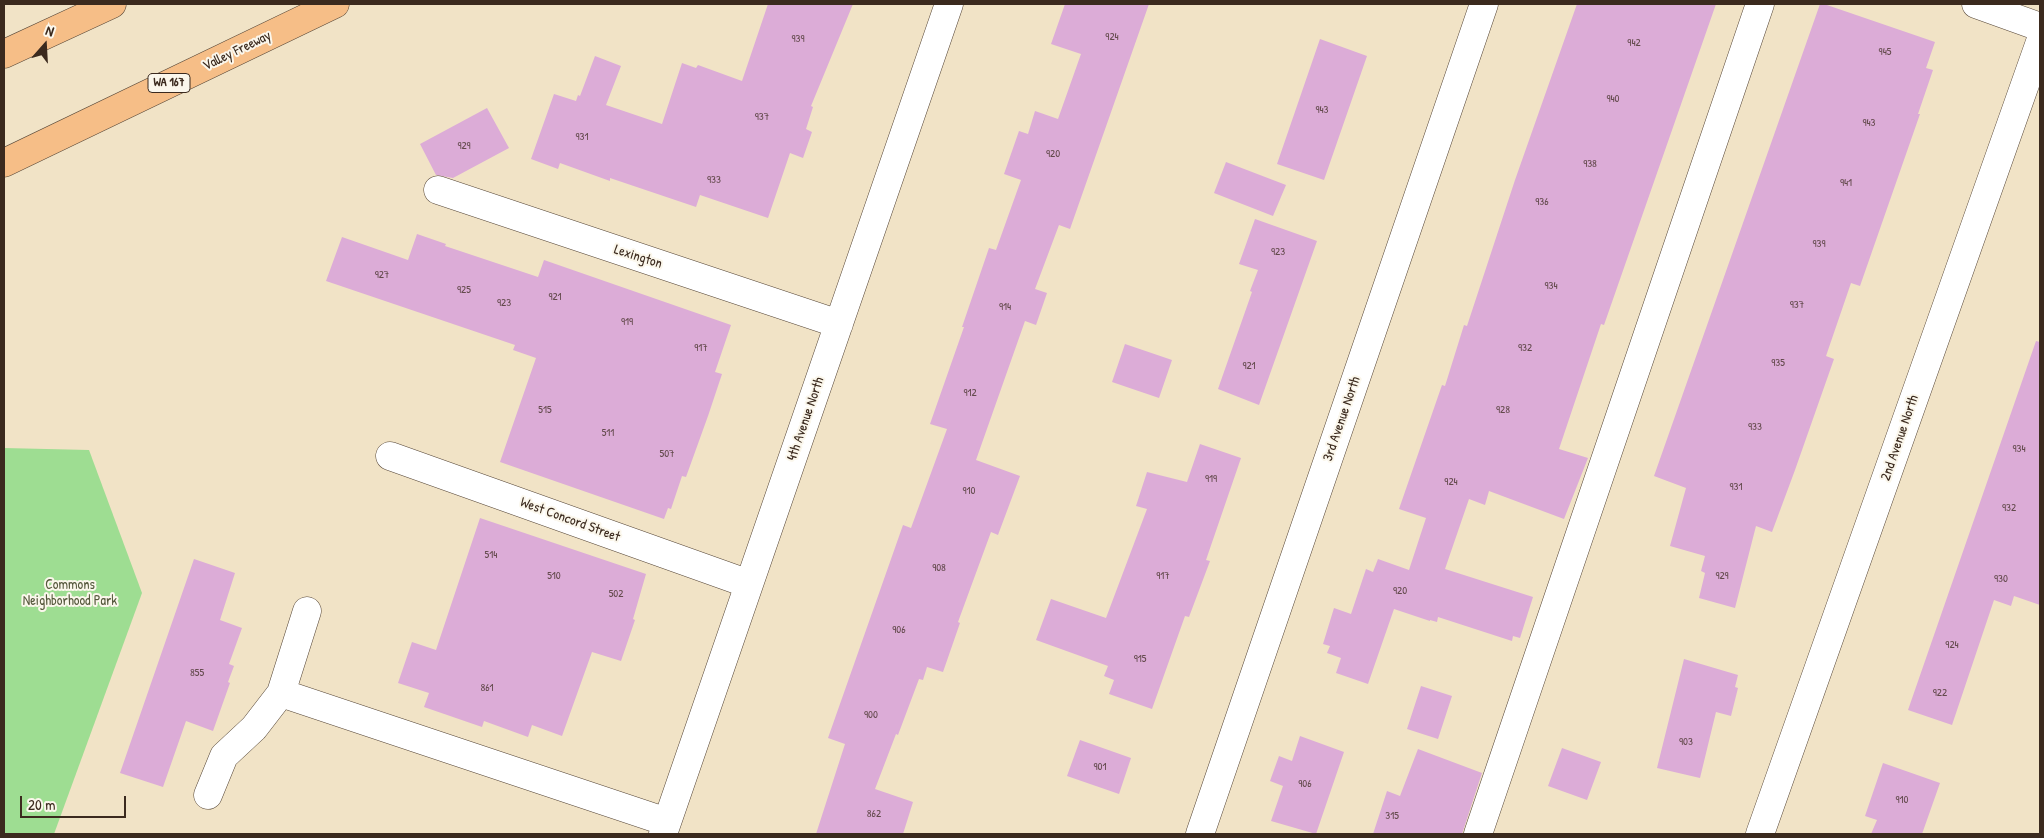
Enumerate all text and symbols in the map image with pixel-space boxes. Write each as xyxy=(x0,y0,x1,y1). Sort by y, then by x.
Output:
north arrow xyxy=(20,20,70,70)
text: N xyxy=(43,20,57,41)
street label: Valley Freeway xyxy=(200,27,274,75)
house number: 924 xyxy=(1105,30,1119,44)
house number: 939 xyxy=(791,32,805,46)
house number: 942 xyxy=(1627,36,1641,50)
house number: 945 xyxy=(1879,45,1891,59)
road number: WA 167 xyxy=(148,74,190,92)
house number: 940 xyxy=(1606,92,1620,106)
house number: 943 xyxy=(1315,103,1329,117)
house number: 937 xyxy=(755,110,769,124)
house number: 943 xyxy=(1862,116,1876,130)
house number: 931 xyxy=(576,130,588,144)
house number: 929 xyxy=(457,139,471,153)
house number: 920 xyxy=(1046,147,1060,161)
house number: 938 xyxy=(1583,157,1597,171)
house number: 933 xyxy=(707,173,721,187)
house number: 941 xyxy=(1840,176,1852,190)
house number: 936 xyxy=(1535,195,1549,209)
house number: 939 xyxy=(1812,237,1826,251)
street label: Lexington xyxy=(612,241,664,273)
house number: 923 xyxy=(1271,245,1285,259)
house number: 927 xyxy=(375,268,389,282)
house number: 934 xyxy=(1544,279,1558,293)
house number: 925 xyxy=(457,283,471,297)
house number: 921 xyxy=(548,290,562,304)
house number: 923 xyxy=(497,296,511,310)
house number: 937 xyxy=(1790,298,1804,312)
house number: 914 xyxy=(999,300,1011,314)
house number: 919 xyxy=(621,315,633,329)
house number: 917 xyxy=(694,341,708,355)
house number: 932 xyxy=(1518,341,1532,355)
house number: 935 xyxy=(1771,356,1785,370)
house number: 921 xyxy=(1242,359,1256,373)
street label: 4th Avenue North xyxy=(784,375,828,463)
street label: 3rd Avenue North xyxy=(1320,375,1364,463)
house number: 912 xyxy=(963,386,977,400)
street label: 2nd Avenue North xyxy=(1877,393,1923,483)
house number: 515 xyxy=(538,403,552,417)
house number: 928 xyxy=(1496,403,1510,417)
house number: 933 xyxy=(1748,420,1762,434)
house number: 511 xyxy=(602,426,614,440)
house number: 934 xyxy=(2012,442,2026,456)
house number: 507 xyxy=(659,447,675,461)
house number: 919 xyxy=(1205,472,1217,486)
house number: 924 xyxy=(1444,475,1458,489)
house number: 931 xyxy=(1730,480,1742,494)
house number: 910 xyxy=(963,484,975,498)
street label: West Concord Street xyxy=(518,494,622,546)
house number: 932 xyxy=(2002,501,2016,515)
house number: 514 xyxy=(485,548,497,562)
house number: 908 xyxy=(932,561,946,575)
house number: 510 xyxy=(547,569,561,583)
house number: 917 xyxy=(1156,569,1170,583)
house number: 929 xyxy=(1715,569,1729,583)
house number: 930 xyxy=(1994,572,2008,586)
park label: Commons Neighborhood Park xyxy=(23,577,117,610)
house number: 920 xyxy=(1393,584,1407,598)
house number: 502 xyxy=(609,587,623,601)
house number: 906 xyxy=(892,623,906,637)
house number: 924 xyxy=(1945,638,1959,652)
house number: 915 xyxy=(1134,652,1146,666)
house number: 855 xyxy=(190,666,204,680)
house number: 861 xyxy=(480,681,494,695)
house number: 922 xyxy=(1933,686,1947,700)
house number: 900 xyxy=(864,708,878,722)
house number: 903 xyxy=(1679,735,1693,749)
house number: 901 xyxy=(1094,760,1106,774)
house number: 906 xyxy=(1298,777,1312,791)
scale bar xyxy=(22,786,129,818)
house number: 910 xyxy=(1896,793,1908,807)
text: 20 m xyxy=(28,794,55,815)
house number: 862 xyxy=(867,807,881,821)
house number: 315 xyxy=(1385,809,1399,823)

